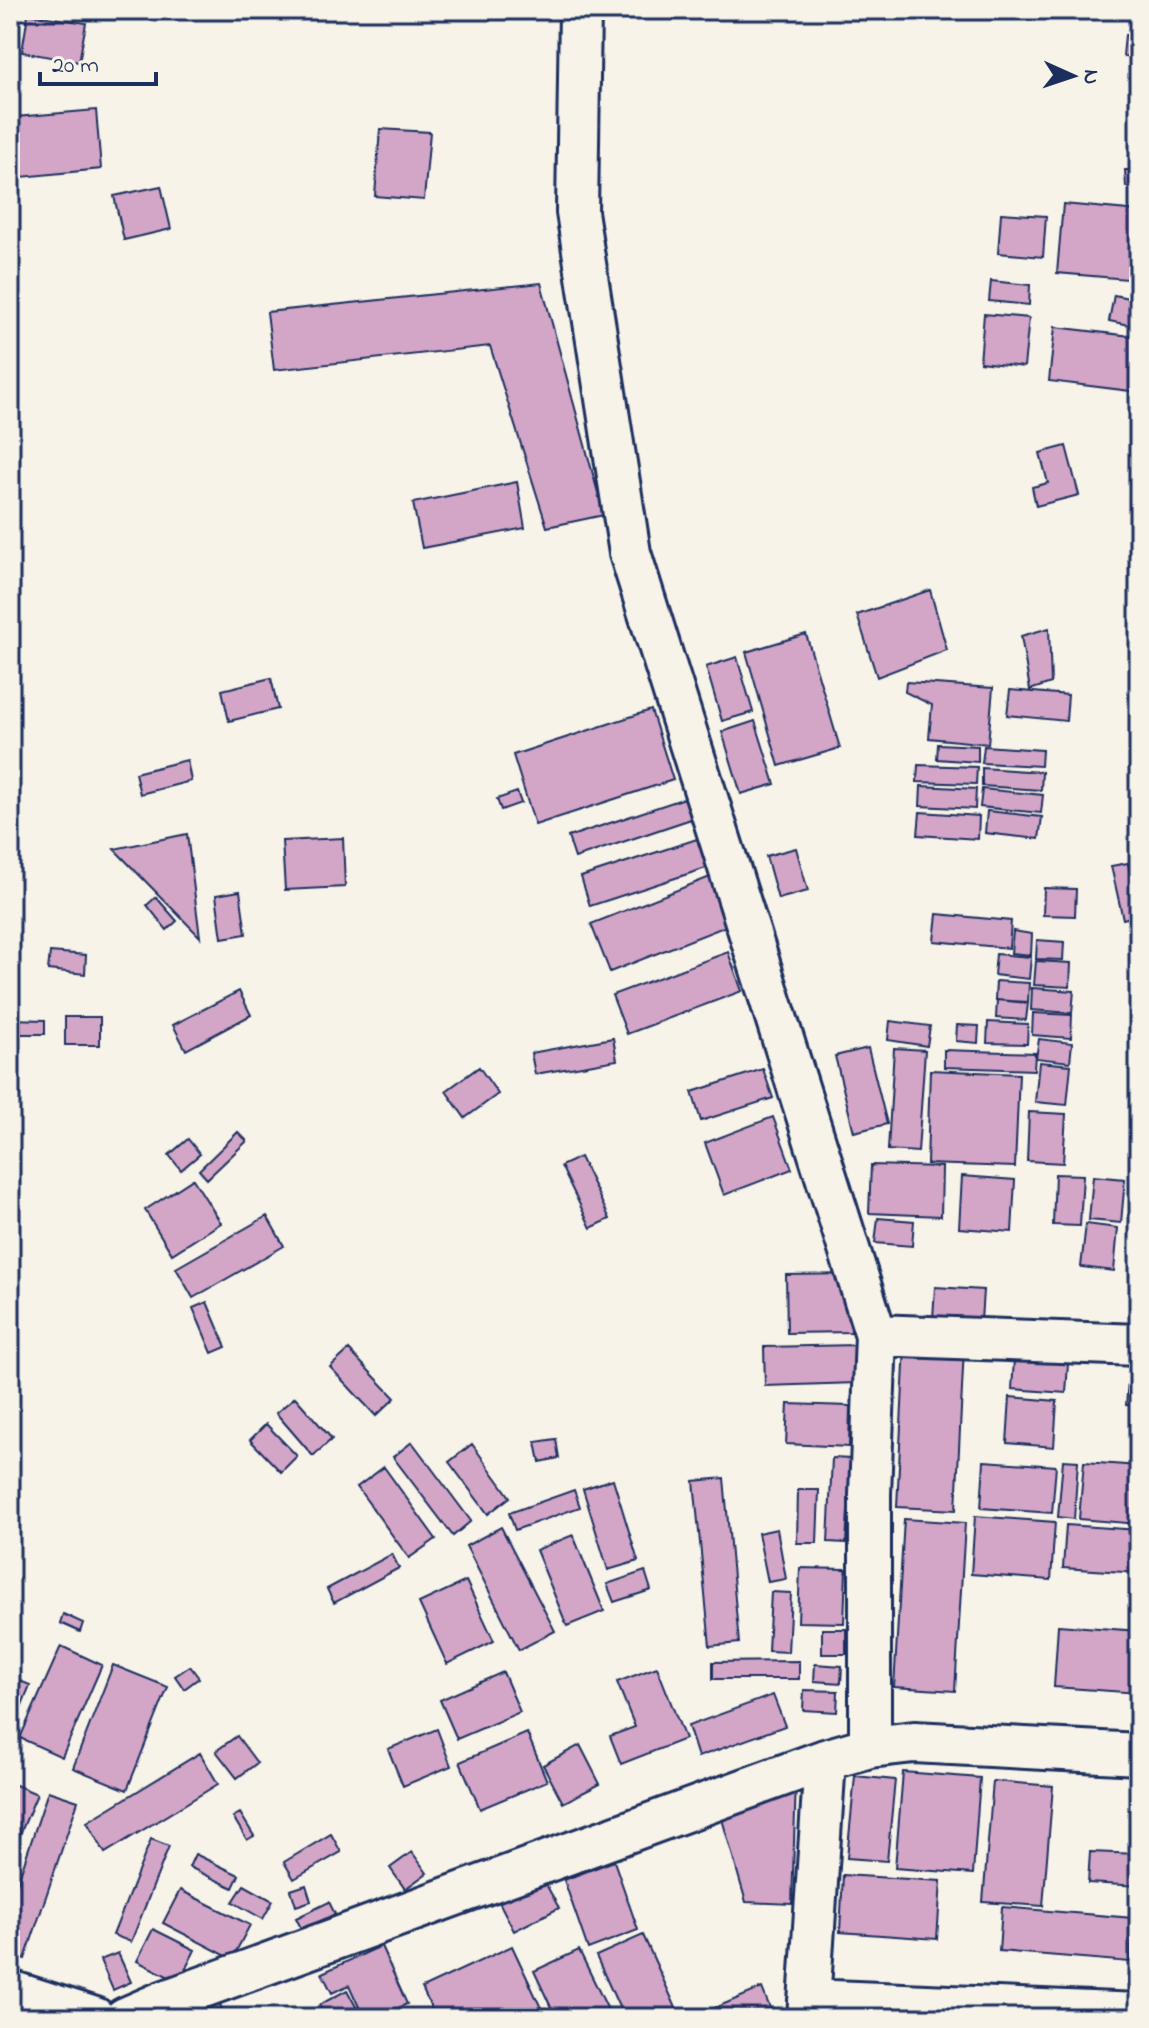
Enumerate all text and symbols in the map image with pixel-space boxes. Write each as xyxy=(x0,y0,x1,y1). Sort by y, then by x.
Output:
scale bar xyxy=(40,36,156,86)
north arrow xyxy=(1033,36,1113,116)
text: 20 m xyxy=(52,49,99,84)
text: N xyxy=(1074,69,1106,85)

